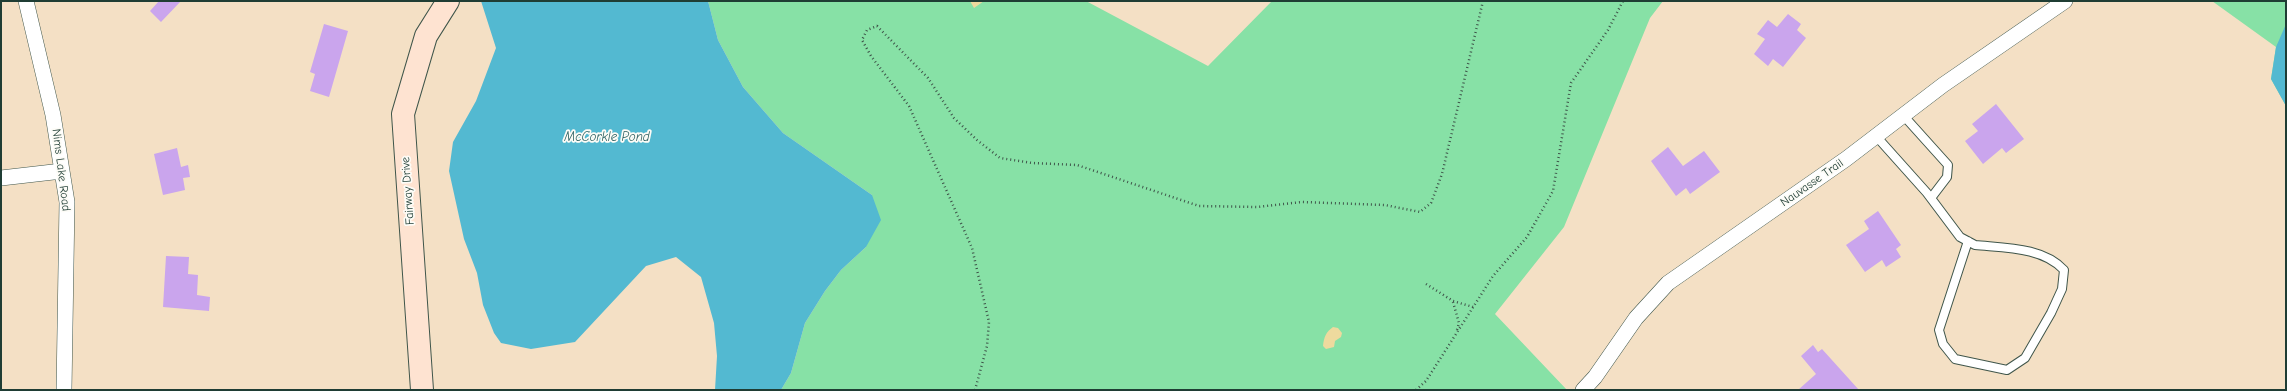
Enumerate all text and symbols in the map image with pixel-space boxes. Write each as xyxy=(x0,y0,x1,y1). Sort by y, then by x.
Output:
street label: Nims Lake Road xyxy=(49,128,73,212)
water label: McCorkle Pond xyxy=(564,129,650,145)
street label: Fairway Drive xyxy=(398,156,418,226)
street label: Nauvasse Trail xyxy=(1778,156,1846,210)

